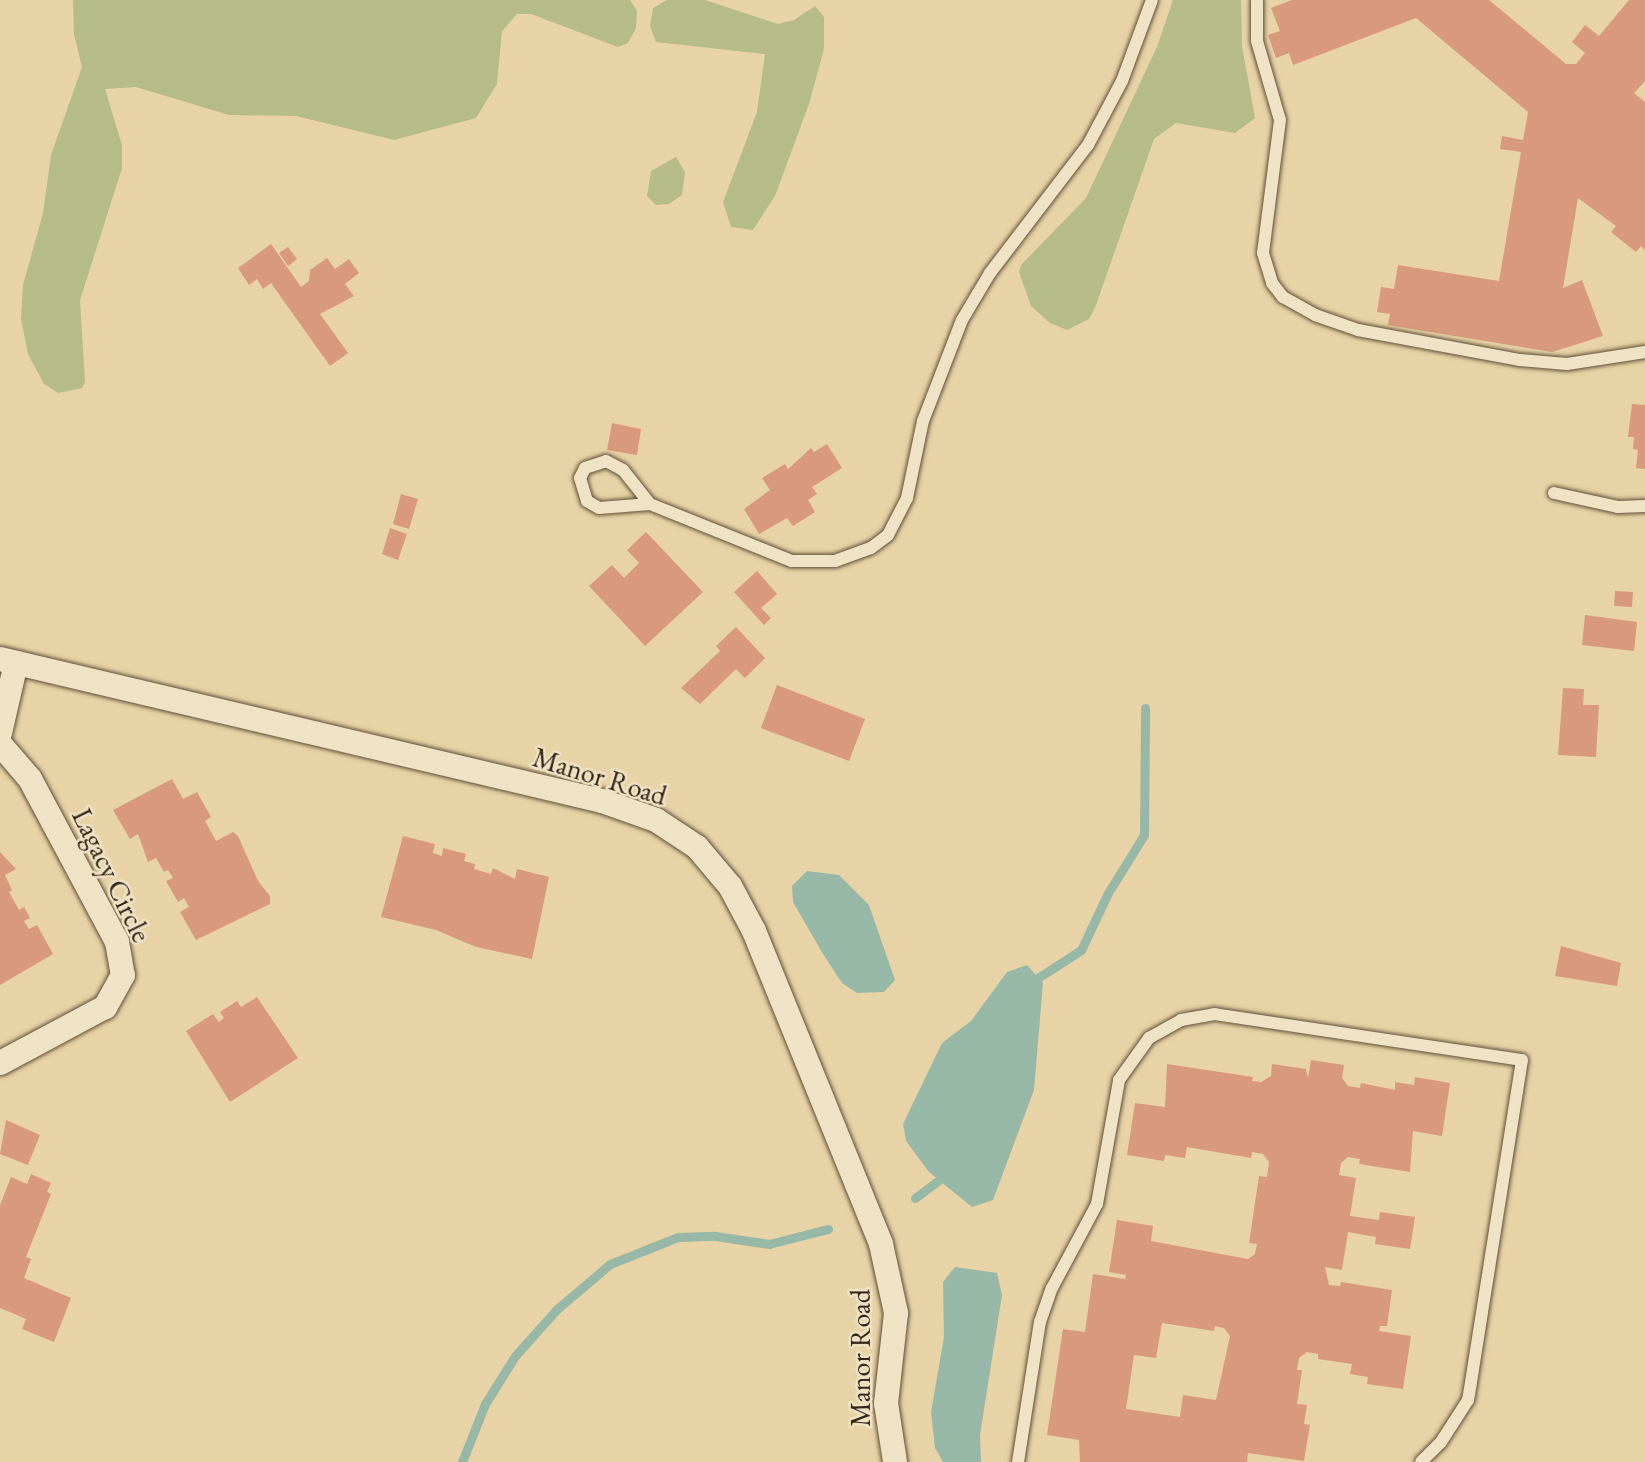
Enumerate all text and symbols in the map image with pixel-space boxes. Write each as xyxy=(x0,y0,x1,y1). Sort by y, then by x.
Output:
street label: Manor Road xyxy=(529,740,671,812)
street label: Lagacy Circle xyxy=(65,803,159,947)
street label: Manor Road xyxy=(843,1289,877,1427)

